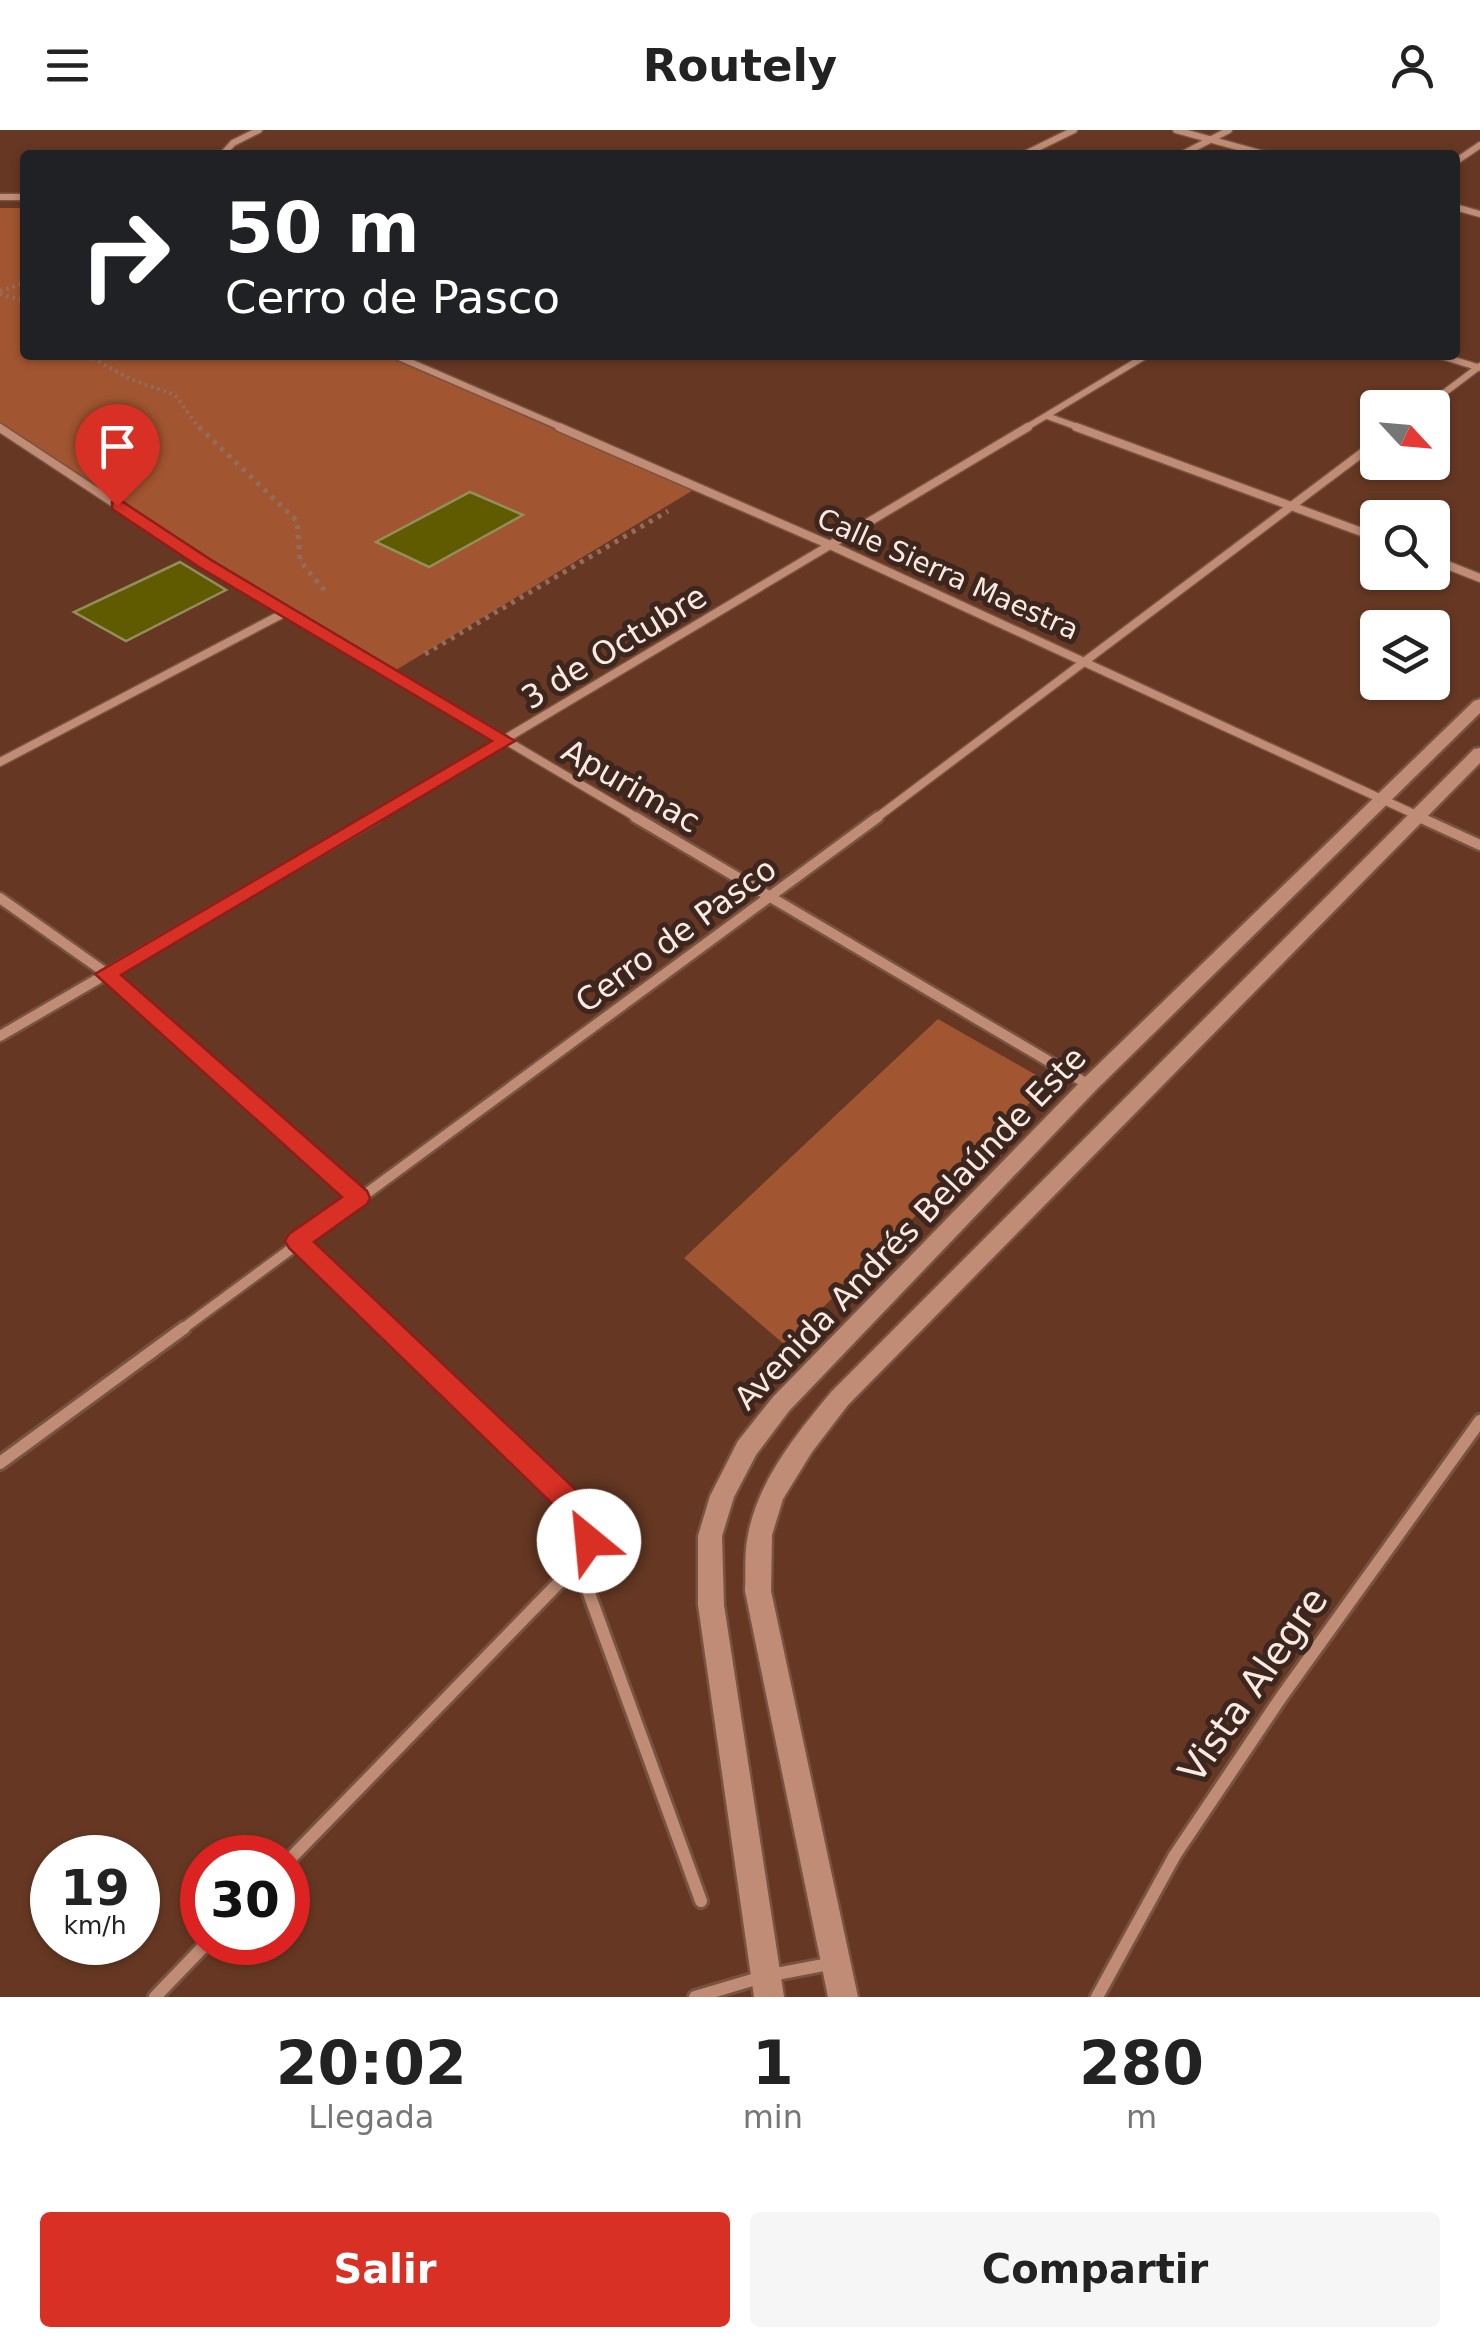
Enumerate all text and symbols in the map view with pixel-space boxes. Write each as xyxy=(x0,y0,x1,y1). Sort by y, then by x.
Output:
icon: menu xyxy=(40,38,95,93)
icon: person xyxy=(1385,38,1440,93)
text: Routely xyxy=(643,39,837,92)
text: 50 m xyxy=(225,187,420,269)
icon: right xyxy=(60,190,190,320)
text: Cerro de Pasco xyxy=(225,271,560,324)
north arrow xyxy=(1360,390,1450,480)
map controls xyxy=(1360,390,1450,700)
pin xyxy=(75,404,160,507)
icon: arrive xyxy=(90,419,145,474)
button: search xyxy=(1360,500,1450,590)
street label: Calle Sierra Maestra xyxy=(812,501,1084,647)
street label: 3 de Octubre xyxy=(515,577,713,717)
button: layers xyxy=(1360,610,1450,700)
street label: Apurimac xyxy=(555,731,707,841)
street label: Cerro de Pasco xyxy=(568,850,784,1020)
street label: Avenida Andrés Belaúnde Este xyxy=(726,1039,1094,1417)
position arrow xyxy=(537,1489,641,1593)
street label: Vista Alegre xyxy=(1170,1579,1336,1791)
speed limit sign: 30 xyxy=(180,1835,310,1965)
text: 19 xyxy=(60,1859,130,1917)
text: km/h xyxy=(63,1911,127,1940)
text: 20:02 xyxy=(276,2028,467,2098)
text: 1 xyxy=(752,2028,794,2098)
text: 280 xyxy=(1079,2028,1204,2098)
text: Llegada xyxy=(308,2098,434,2136)
text: min xyxy=(743,2098,803,2136)
text: m xyxy=(1126,2098,1157,2136)
button: Salir xyxy=(40,2212,730,2327)
button: Compartir xyxy=(750,2212,1440,2327)

